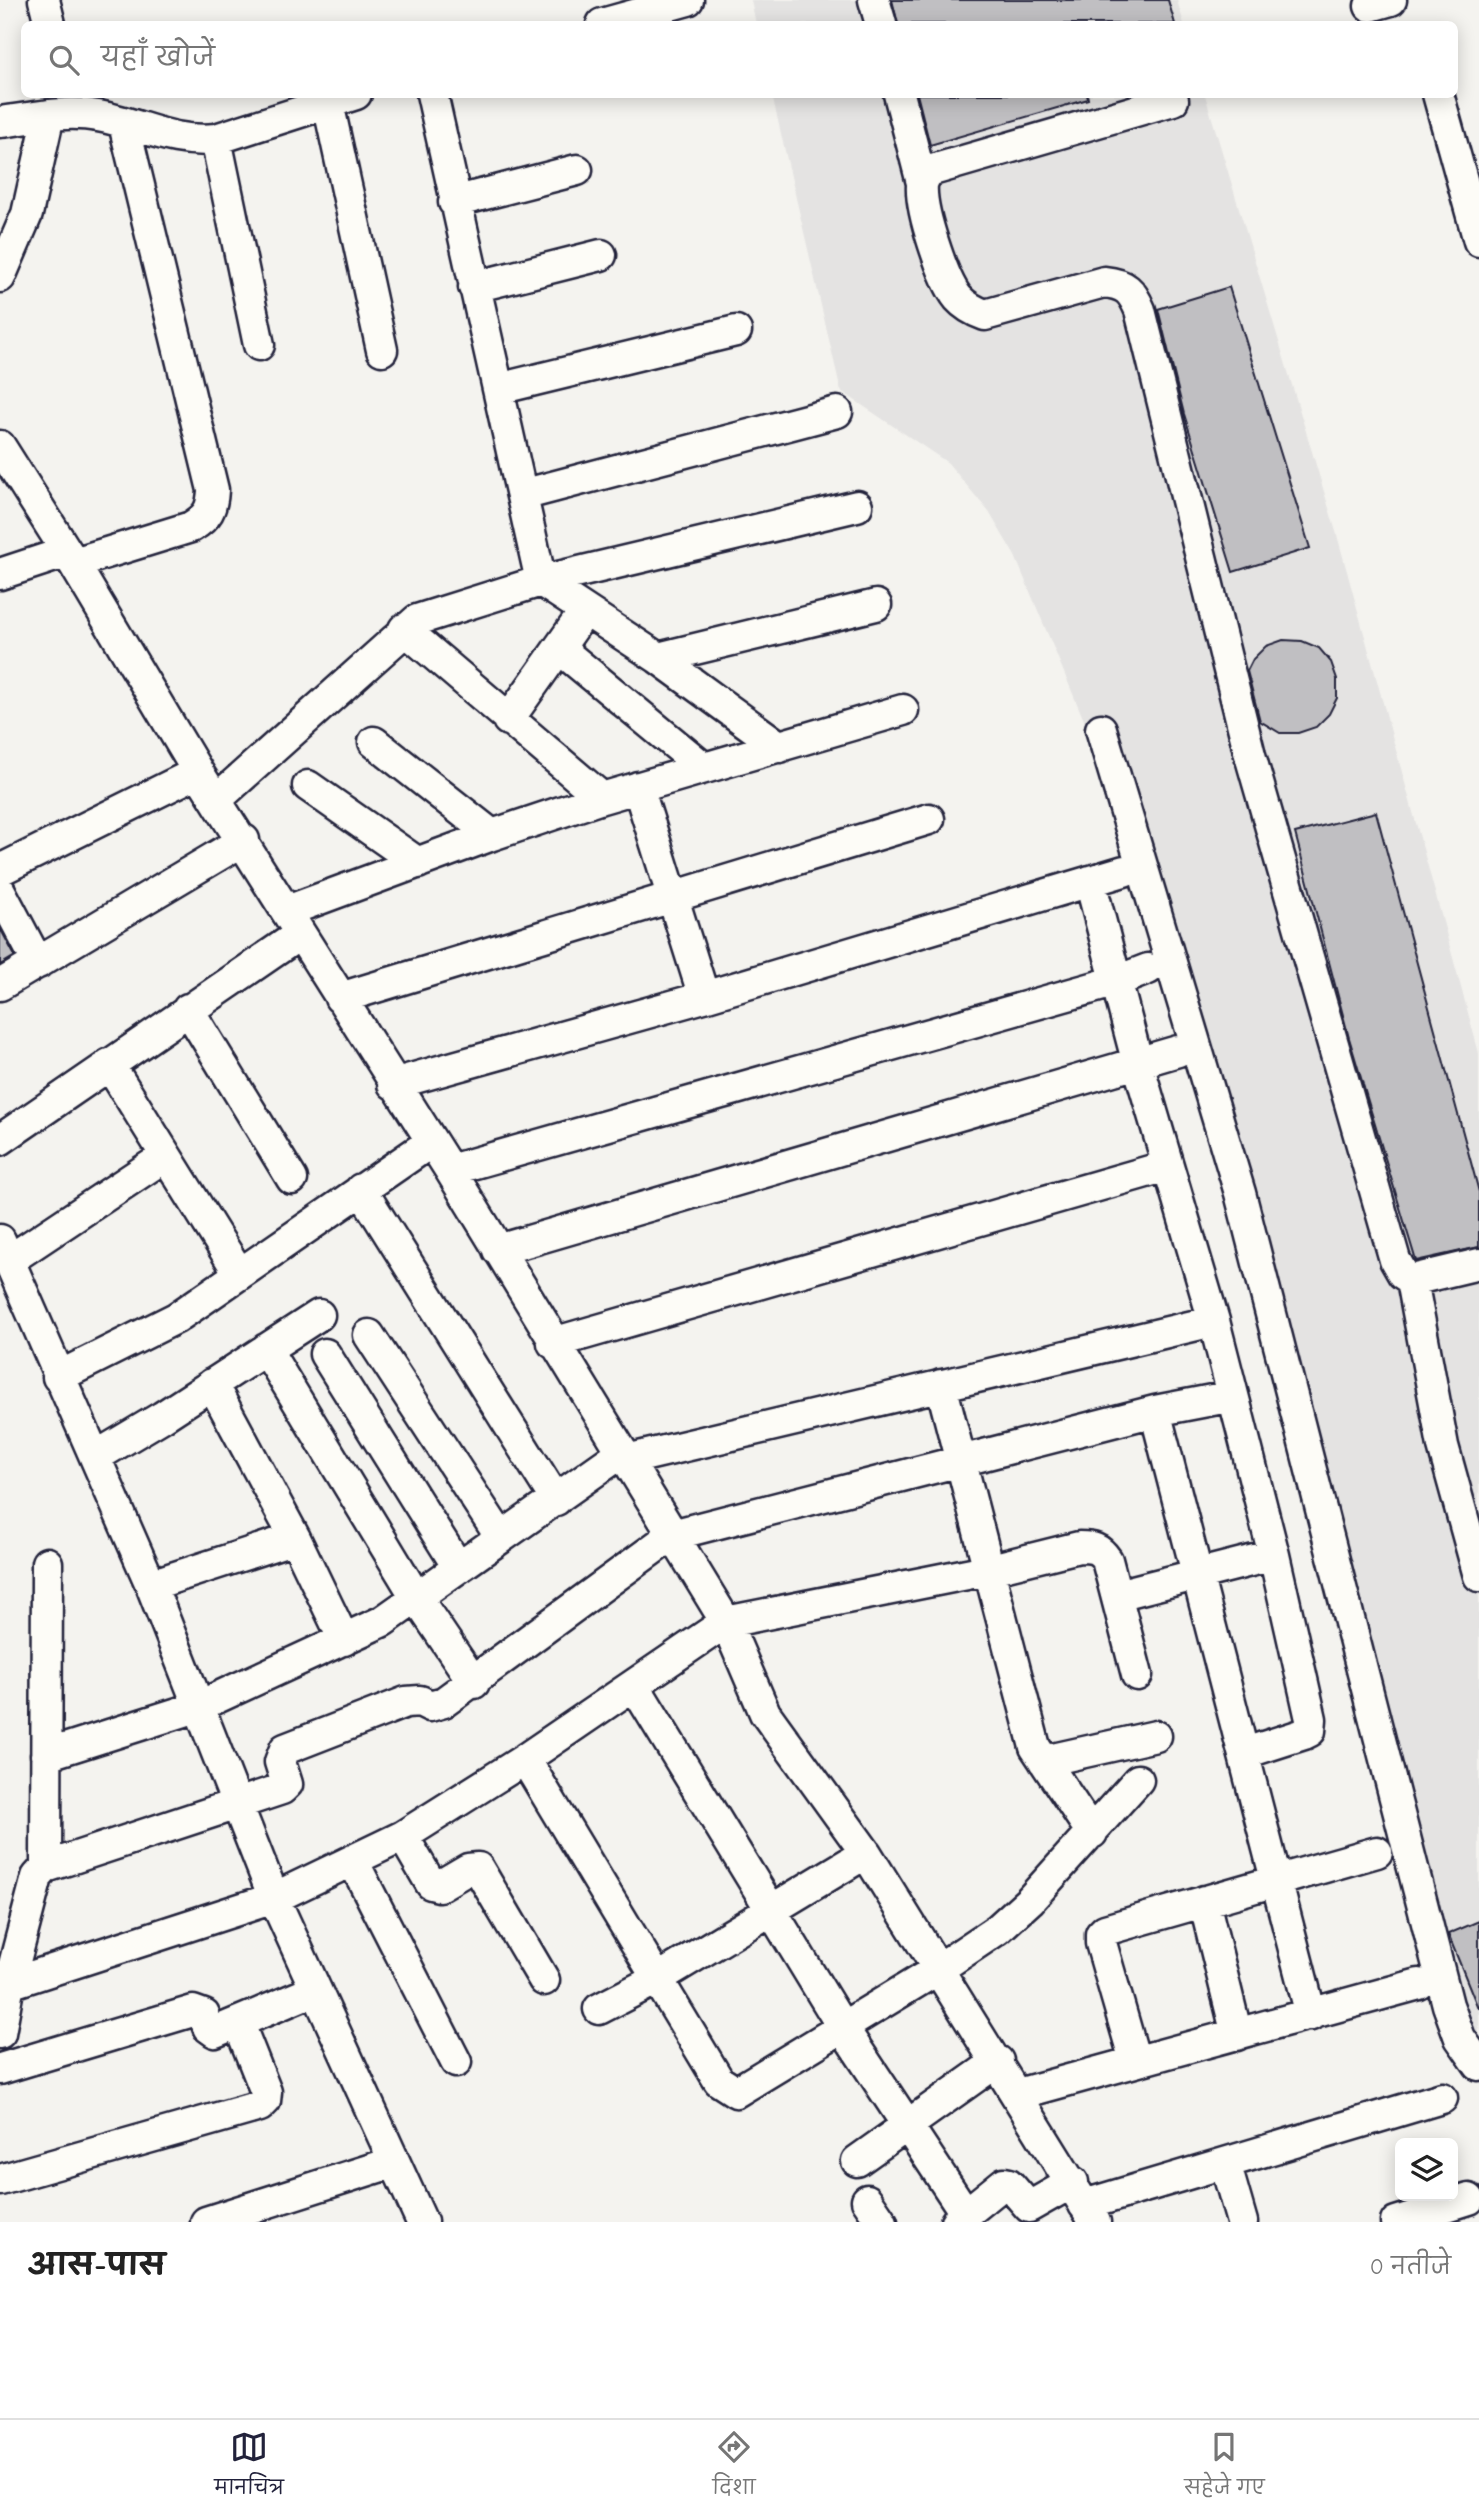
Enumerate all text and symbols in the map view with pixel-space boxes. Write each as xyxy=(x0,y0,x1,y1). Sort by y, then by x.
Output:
search box xyxy=(21,21,1458,98)
icon: search xyxy=(45,41,83,79)
text: यहाँ खोजें xyxy=(101,43,215,73)
map controls xyxy=(1395,2138,1458,2201)
button: layers xyxy=(1395,2138,1458,2201)
text: आस-पास xyxy=(28,2248,165,2283)
text: 0 नतीजे xyxy=(1370,2253,1451,2280)
tab: मानचित्र xyxy=(214,2428,284,2508)
tab: दिशा xyxy=(713,2428,756,2508)
tab: सहेजे गए xyxy=(1184,2428,1265,2508)

